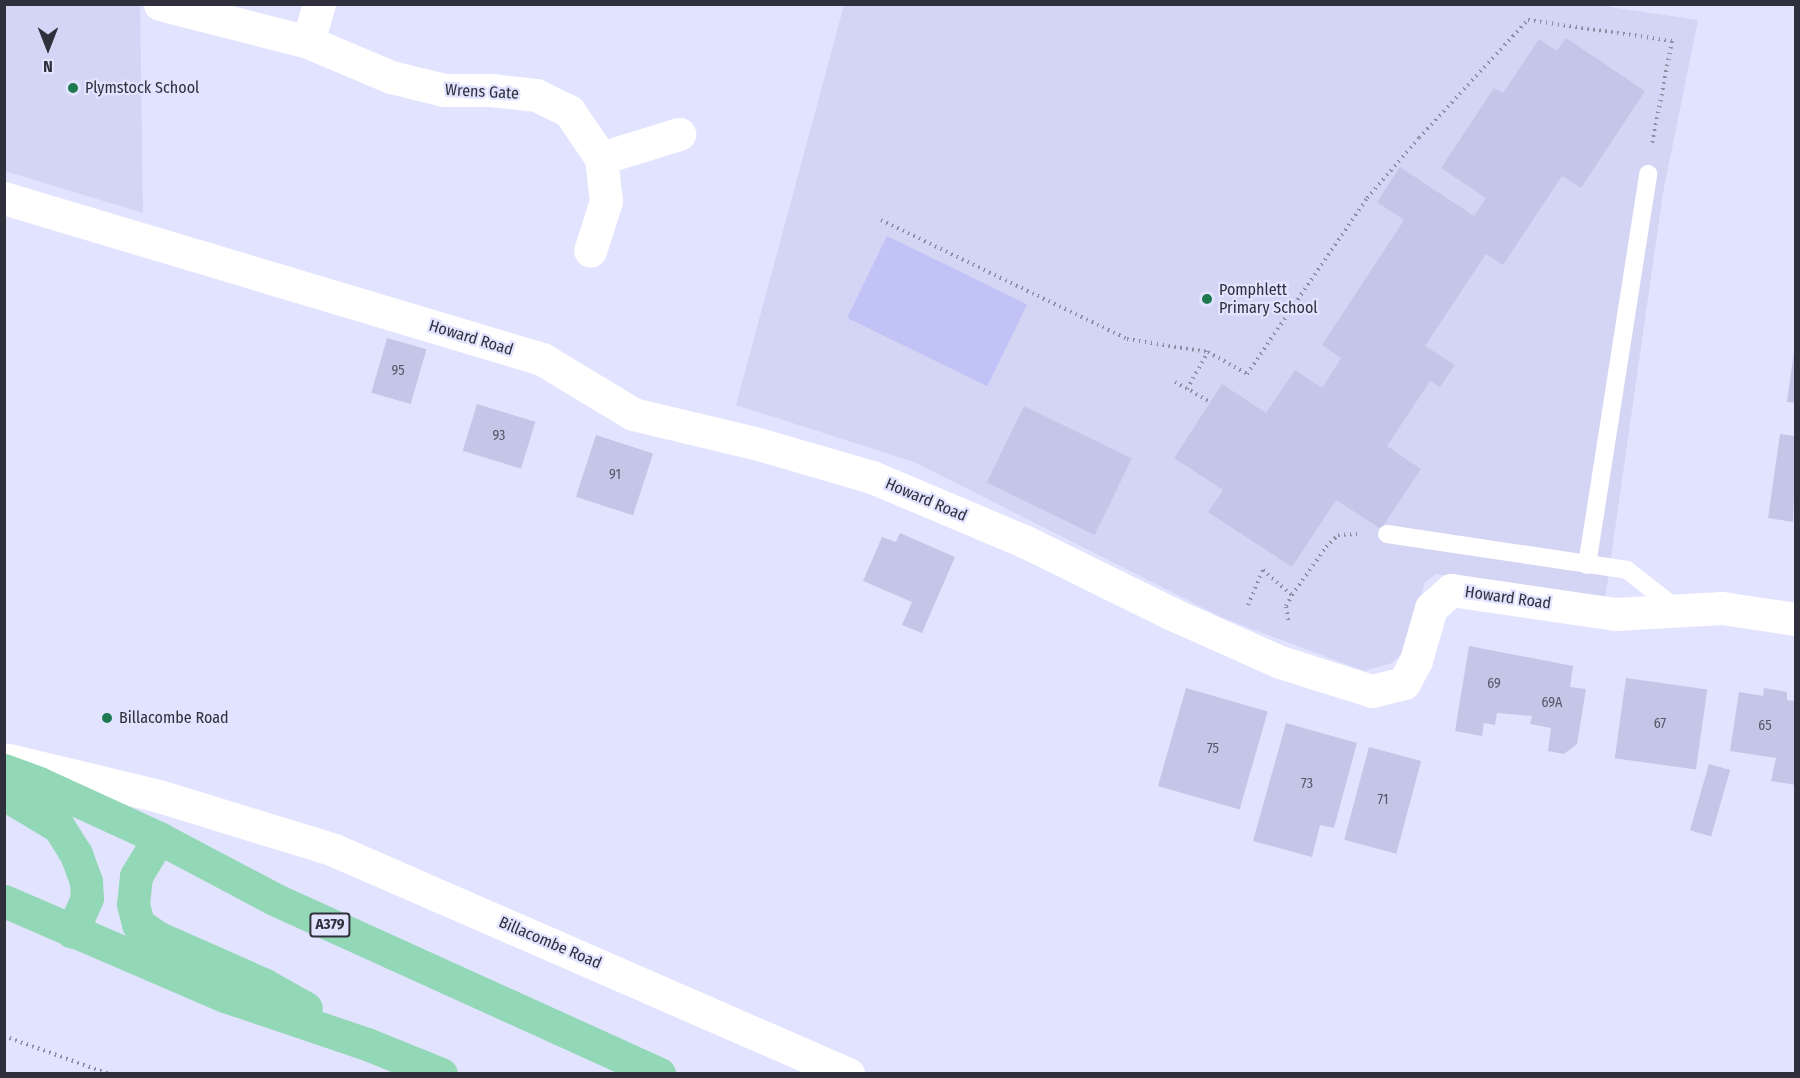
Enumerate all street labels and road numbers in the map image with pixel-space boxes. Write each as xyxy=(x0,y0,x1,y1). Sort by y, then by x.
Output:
street label: Wrens Gate xyxy=(445,80,519,104)
street label: Howard Road xyxy=(427,316,515,360)
street label: Howard Road xyxy=(882,474,970,526)
street label: Howard Road xyxy=(1464,582,1552,614)
road number: A379 xyxy=(309,913,351,937)
street label: Billacombe Road xyxy=(496,913,604,973)

